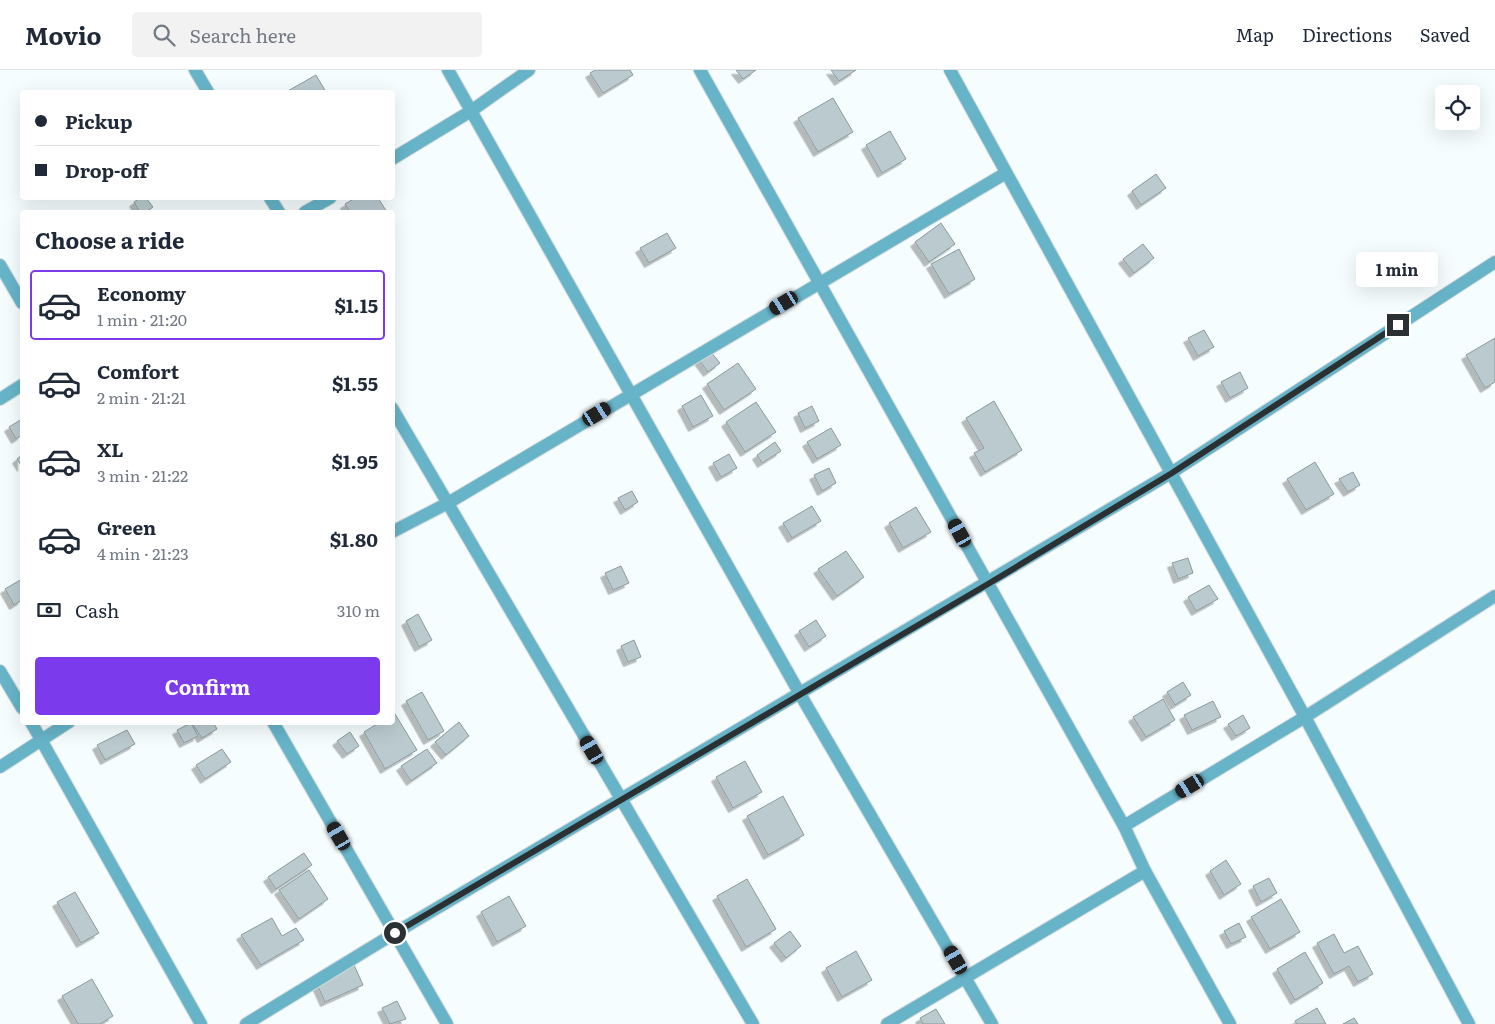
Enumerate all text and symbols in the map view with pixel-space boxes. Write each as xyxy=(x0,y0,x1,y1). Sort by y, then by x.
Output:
search box xyxy=(132,12,482,57)
text: Movio xyxy=(25,17,102,52)
icon: search xyxy=(150,21,178,49)
text: Search here xyxy=(190,21,296,49)
text: Map xyxy=(1236,21,1274,48)
text: Directions xyxy=(1302,21,1392,48)
text: Saved xyxy=(1420,21,1470,48)
map controls xyxy=(1435,85,1480,130)
button: locate xyxy=(1435,85,1480,130)
text: Pickup xyxy=(65,107,133,135)
text: Drop-off xyxy=(65,156,148,184)
text: Choose a ride xyxy=(35,223,184,256)
callout: 1 min xyxy=(1357,252,1439,288)
text: 1 min xyxy=(1376,257,1418,281)
text: Economy xyxy=(97,279,186,307)
icon: car xyxy=(37,283,82,328)
car xyxy=(767,289,800,317)
text: $1.15 xyxy=(334,291,378,319)
text: 1 min · 21:20 xyxy=(97,307,187,331)
route end xyxy=(1387,314,1409,336)
text: Comfort xyxy=(97,357,179,385)
icon: car xyxy=(37,361,82,406)
text: $1.55 xyxy=(332,369,378,397)
text: 2 min · 21:21 xyxy=(97,385,186,409)
car xyxy=(580,400,613,428)
text: XL xyxy=(97,435,124,463)
icon: car xyxy=(37,439,82,484)
text: $1.95 xyxy=(331,447,378,475)
text: 3 min · 21:22 xyxy=(97,463,188,487)
text: Green xyxy=(97,513,156,541)
car xyxy=(946,516,973,550)
icon: car xyxy=(37,517,82,562)
text: $1.80 xyxy=(330,525,378,553)
text: 4 min · 21:23 xyxy=(97,541,189,565)
icon: cash xyxy=(35,596,63,624)
text: Cash xyxy=(75,596,119,624)
text: 310 m xyxy=(337,598,380,622)
button: Confirm xyxy=(35,657,380,715)
car xyxy=(578,733,605,767)
car xyxy=(1173,772,1206,800)
car xyxy=(325,819,352,853)
route start xyxy=(384,922,406,944)
car xyxy=(942,943,969,977)

